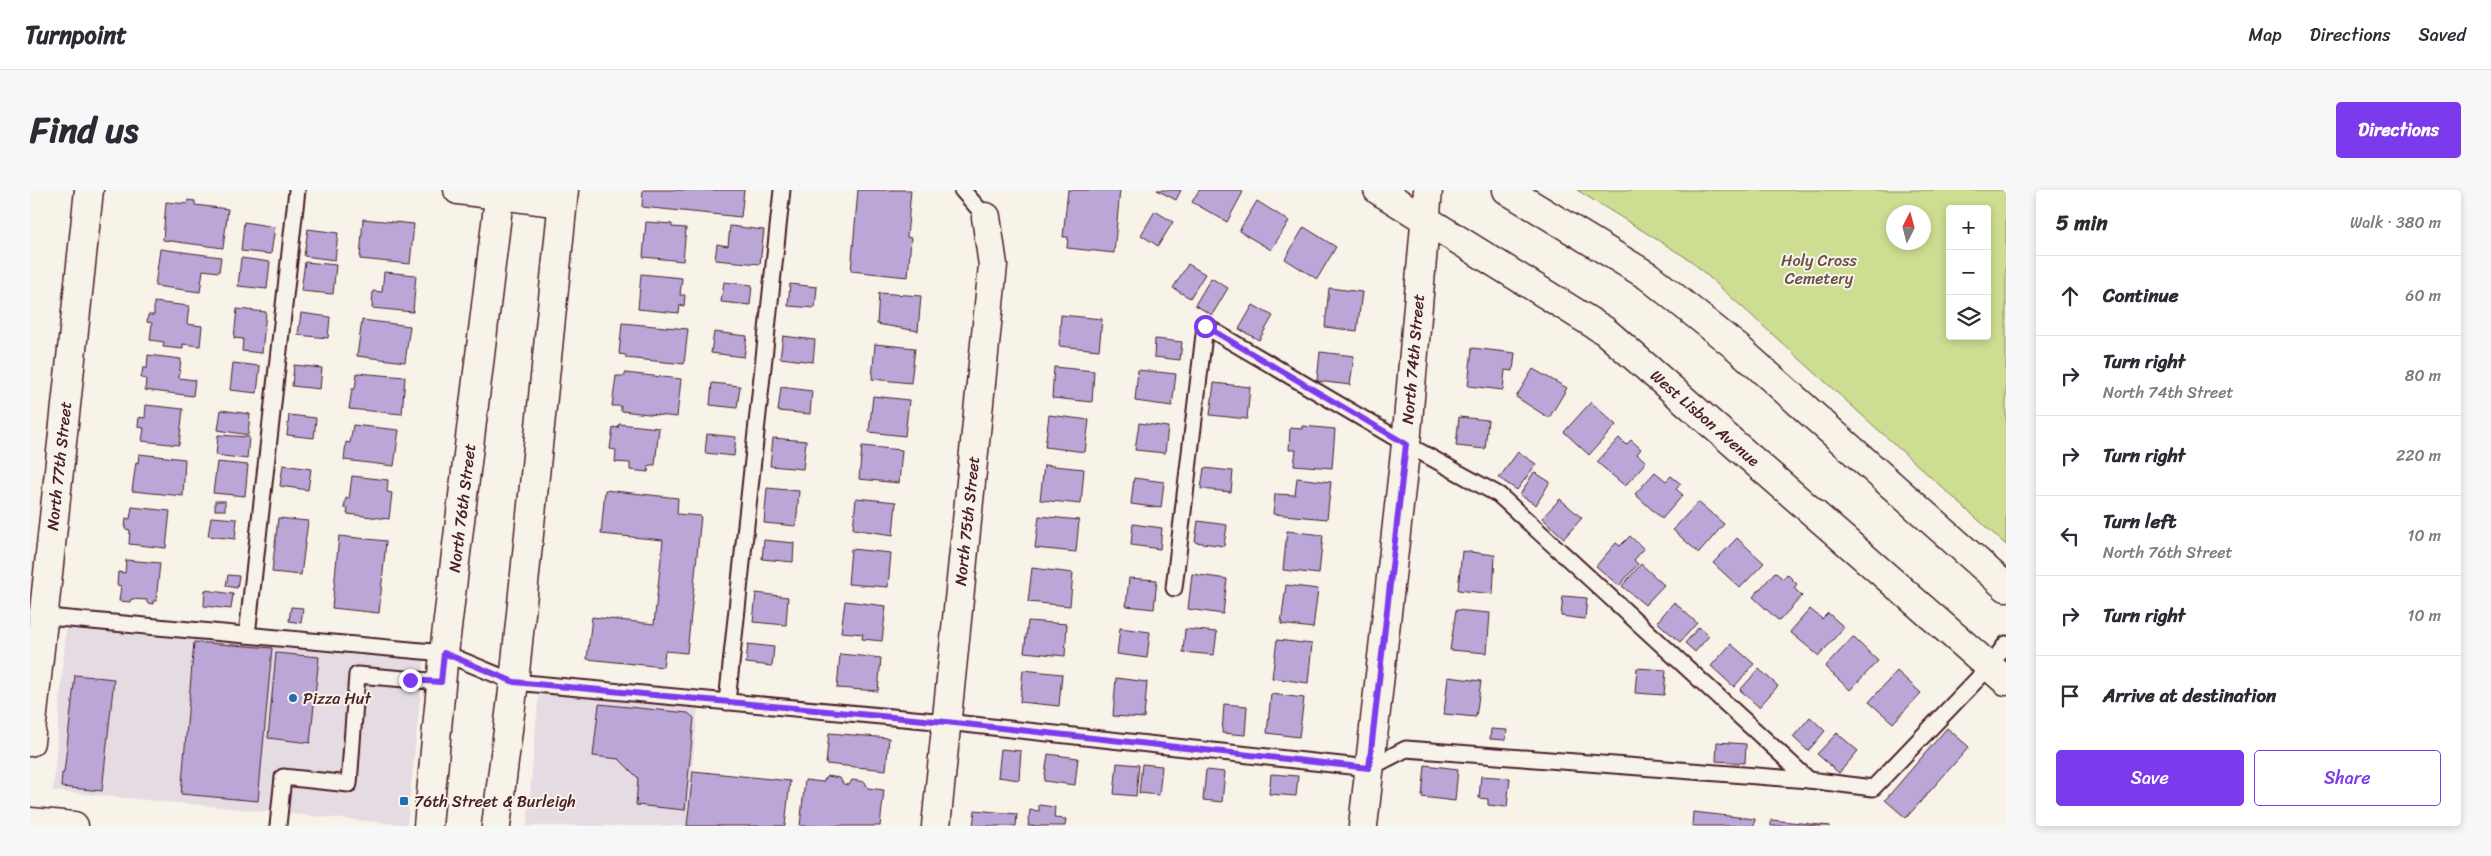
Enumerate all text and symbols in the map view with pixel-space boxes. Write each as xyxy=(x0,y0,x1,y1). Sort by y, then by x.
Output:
text: Turnpoint xyxy=(25,14,127,56)
text: Map xyxy=(2249,19,2282,51)
text: Directions xyxy=(2310,19,2391,51)
text: Saved xyxy=(2419,19,2466,51)
text: Find us xyxy=(30,99,138,161)
button: Directions xyxy=(2336,102,2461,158)
text: 5 min xyxy=(2056,204,2108,242)
north arrow xyxy=(1886,205,1931,250)
map controls xyxy=(1946,205,1991,340)
button: + xyxy=(1946,205,1991,250)
text: Walk · 380 m xyxy=(2350,208,2441,237)
park label: Holy Cross Cemetery xyxy=(1781,246,1858,293)
button: − xyxy=(1946,250,1991,295)
text: Continue xyxy=(2103,279,2179,312)
text: 60 m xyxy=(2405,281,2441,310)
icon: ahead xyxy=(2056,282,2084,310)
street label: North 74th Street xyxy=(1393,293,1433,425)
button: layers xyxy=(1946,295,1991,340)
route start xyxy=(1194,315,1217,338)
text: Turn right xyxy=(2103,345,2185,378)
text: 80 m xyxy=(2405,361,2441,390)
street label: West Lisbon Avenue xyxy=(1643,362,1767,474)
icon: right xyxy=(2056,362,2084,390)
text: North 74th Street xyxy=(2103,378,2233,407)
street label: North 77th Street xyxy=(38,400,80,532)
text: Turn right xyxy=(2103,439,2185,472)
text: 220 m xyxy=(2396,441,2441,470)
street label: North 76th Street xyxy=(440,442,484,574)
icon: right xyxy=(2056,442,2084,470)
street label: North 75th Street xyxy=(946,455,988,587)
text: Turn left xyxy=(2103,505,2176,538)
text: 10 m xyxy=(2408,521,2441,550)
icon: left xyxy=(2056,522,2084,550)
text: North 76th Street xyxy=(2103,538,2233,567)
text: Turn right xyxy=(2103,599,2185,632)
text: 10 m xyxy=(2408,601,2441,630)
icon: right xyxy=(2056,602,2084,630)
route end xyxy=(399,669,422,692)
text: Arrive at destination xyxy=(2103,679,2276,712)
icon: arrive xyxy=(2056,682,2084,710)
place label: Pizza Hut xyxy=(303,684,371,713)
marker: Pizza Hut xyxy=(287,692,299,704)
button: Save xyxy=(2056,750,2244,806)
button: Share xyxy=(2254,750,2441,806)
place label: 76th Street & Burleigh xyxy=(414,787,576,816)
marker: 76th Street & Burleigh xyxy=(398,795,410,807)

